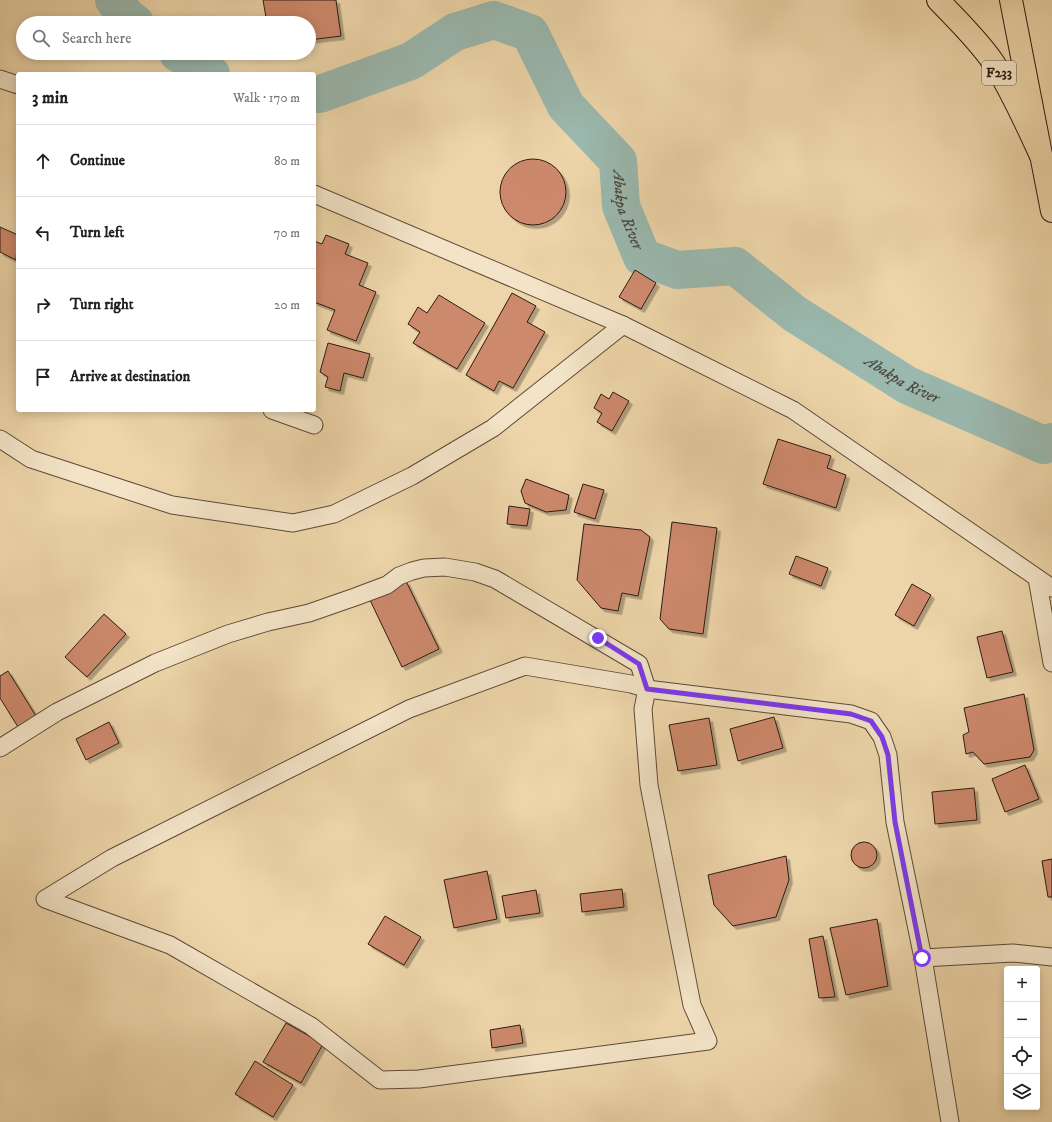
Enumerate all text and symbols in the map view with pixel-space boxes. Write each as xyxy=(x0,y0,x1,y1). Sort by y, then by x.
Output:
search box xyxy=(16,16,316,60)
icon: search xyxy=(30,27,52,49)
text: Search here xyxy=(62,29,131,48)
road number: F233 xyxy=(982,61,1016,85)
text: 3 min xyxy=(32,87,68,109)
text: Walk · 170 m xyxy=(233,90,300,106)
icon: ahead xyxy=(32,150,54,172)
text: Continue xyxy=(70,151,125,170)
text: 80 m xyxy=(274,153,300,169)
water label: Abakpa River xyxy=(608,167,648,254)
icon: left xyxy=(32,222,54,244)
text: Turn left xyxy=(70,223,124,242)
text: 70 m xyxy=(274,225,300,241)
icon: right xyxy=(32,294,54,316)
text: Turn right xyxy=(70,295,133,314)
text: 20 m xyxy=(274,297,300,313)
water label: Abakpa River xyxy=(859,350,944,408)
icon: arrive xyxy=(32,366,54,388)
text: Arrive at destination xyxy=(70,367,190,386)
route end xyxy=(589,629,607,647)
route start xyxy=(913,949,931,967)
map controls xyxy=(1004,966,1040,1110)
button: + xyxy=(1004,966,1040,1002)
button: − xyxy=(1004,1002,1040,1038)
button: locate xyxy=(1004,1038,1040,1074)
button: layers xyxy=(1004,1074,1040,1110)

